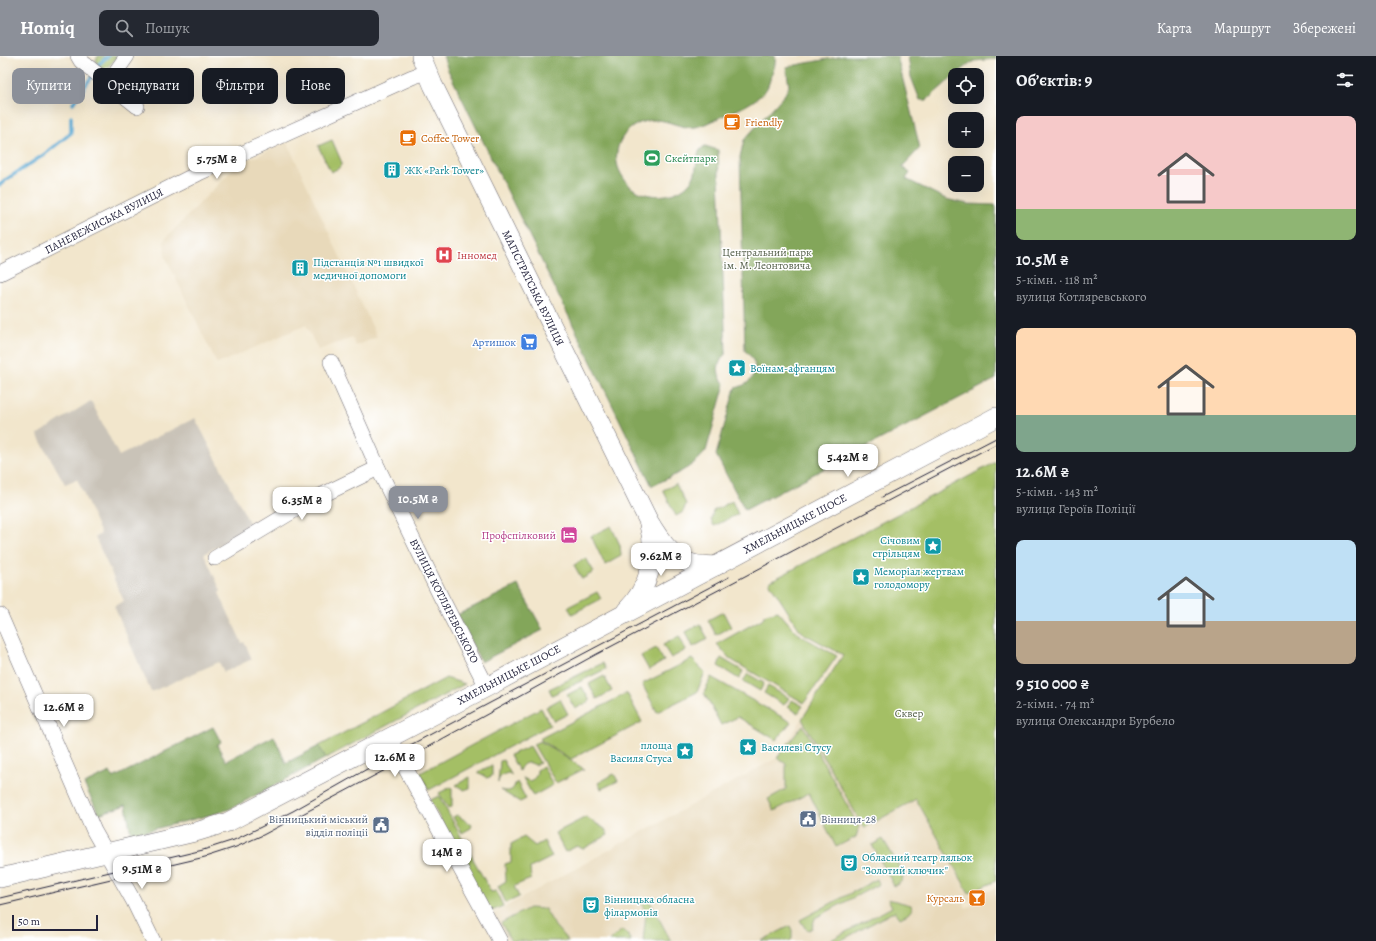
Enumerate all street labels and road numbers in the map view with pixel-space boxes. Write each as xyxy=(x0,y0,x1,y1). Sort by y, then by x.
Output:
street label: ПАНЕВЕЖИСЬКА ВУЛИЦЯ xyxy=(42,184,166,257)
street label: МАГІСТРАТСЬКА ВУЛИЦЯ xyxy=(498,228,568,348)
street label: ХМЕЛЬНИЦЬКЕ ШОСЕ xyxy=(741,490,849,558)
street label: ВУЛИЦЯ КОТЛЯРЕВСЬКОГО xyxy=(406,536,482,666)
street label: ХМЕЛЬНИЦЬКЕ ШОСЕ xyxy=(455,641,563,709)

